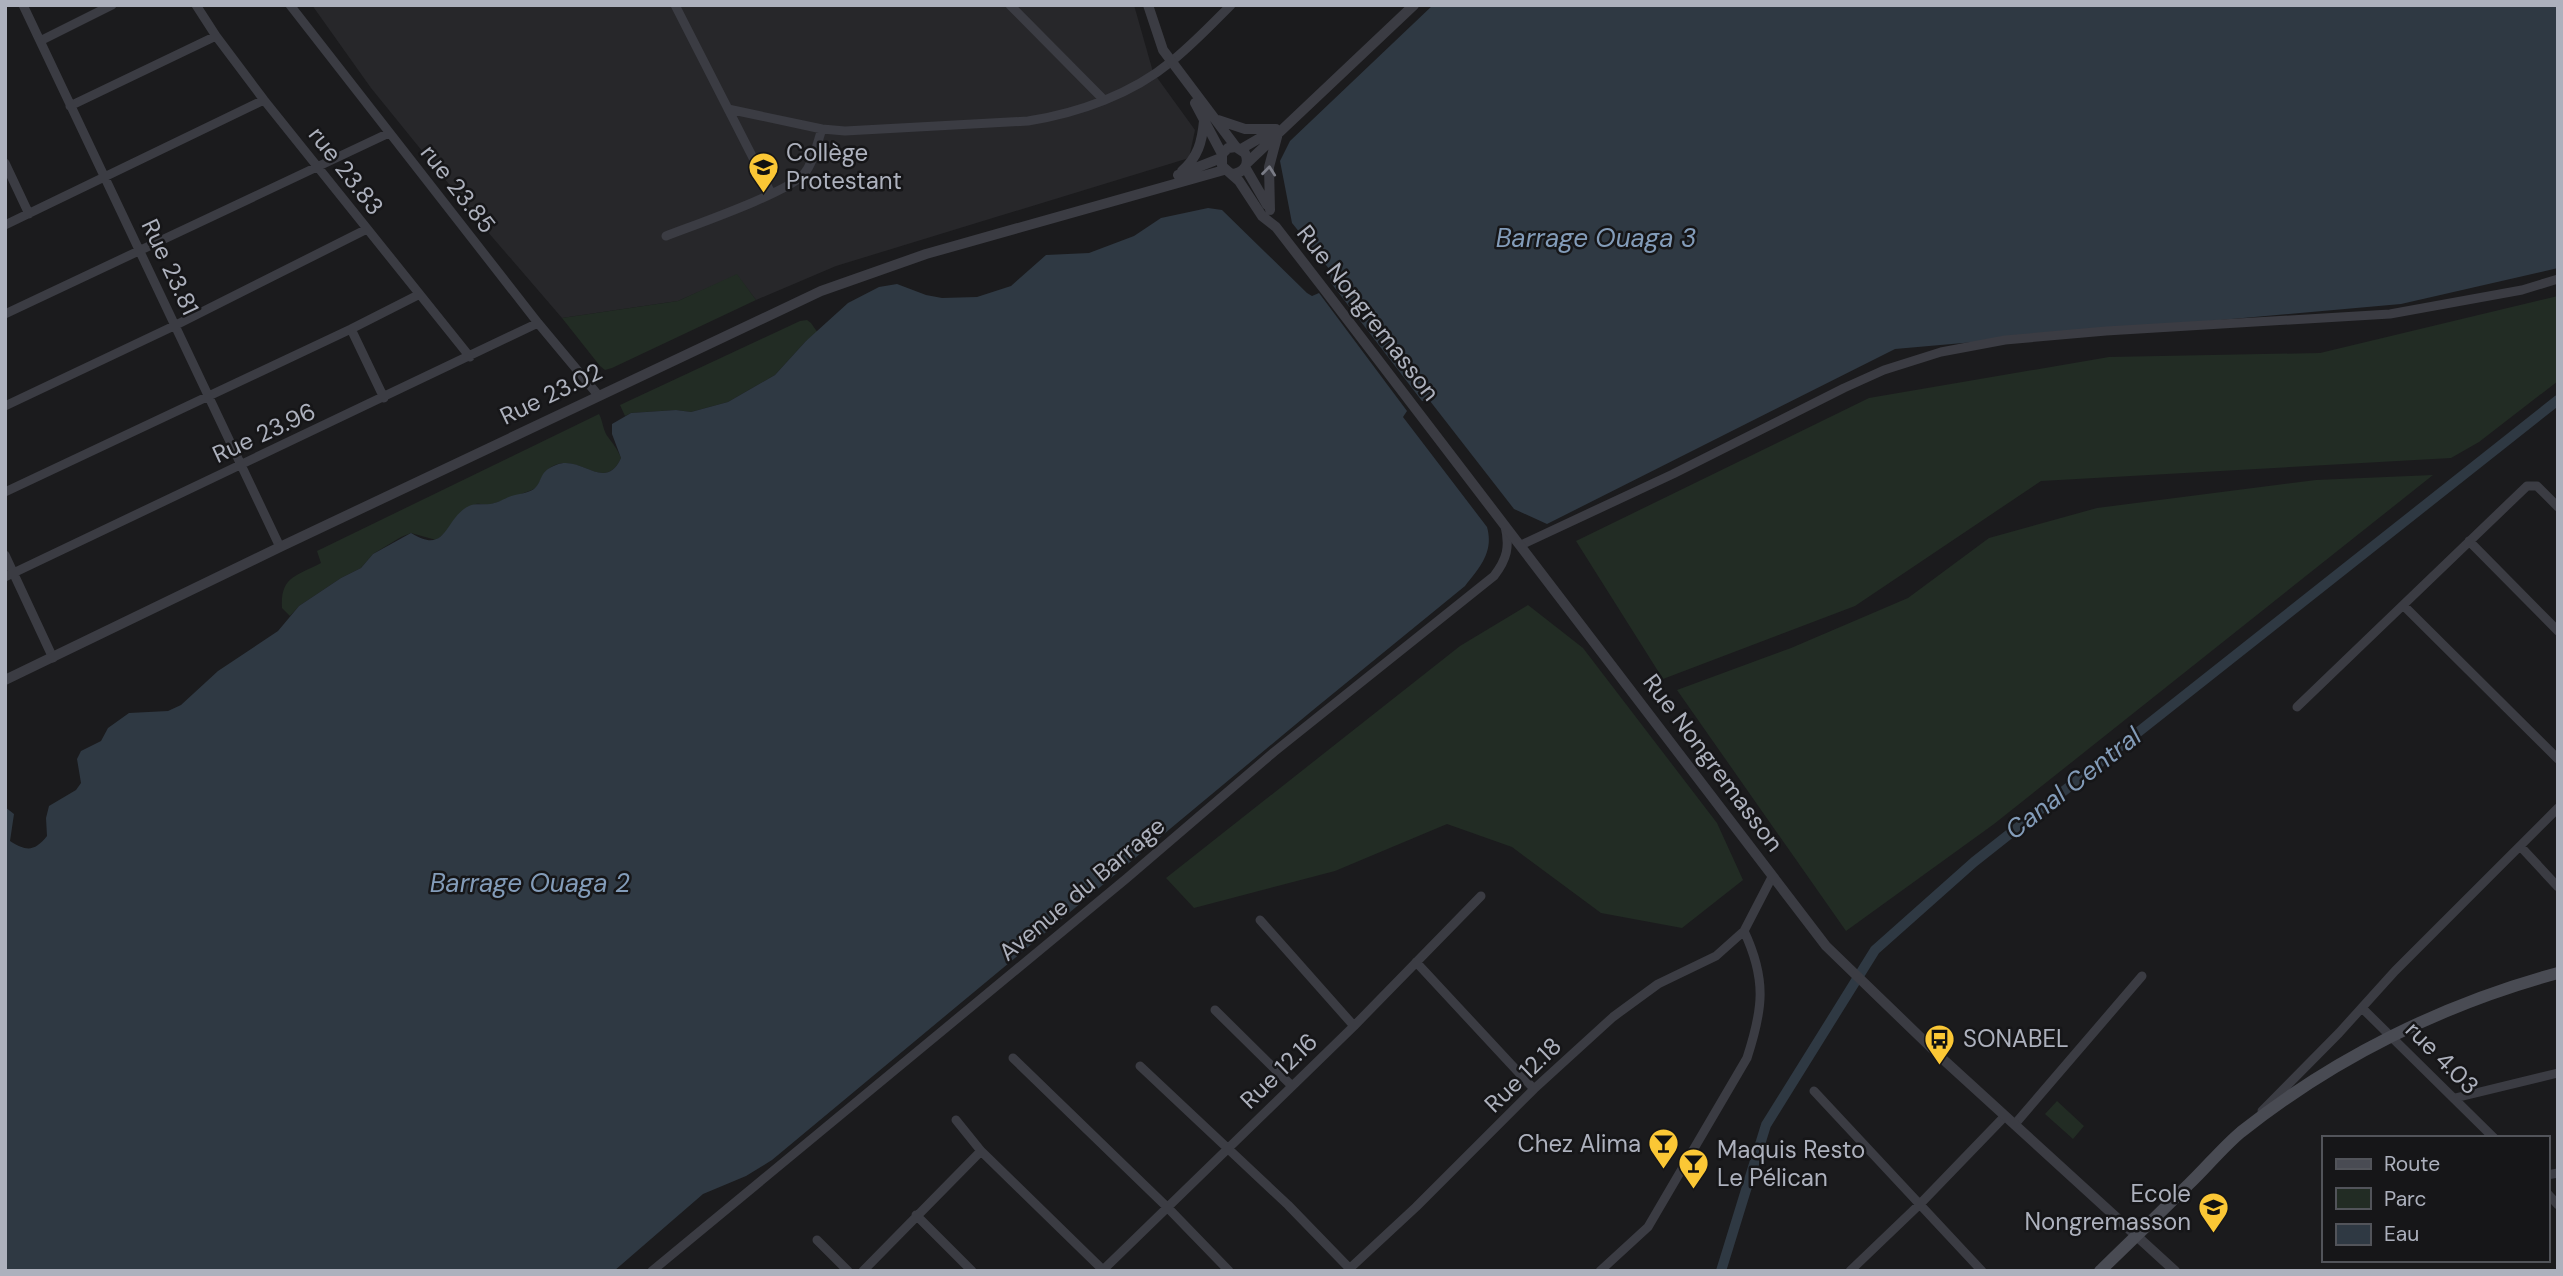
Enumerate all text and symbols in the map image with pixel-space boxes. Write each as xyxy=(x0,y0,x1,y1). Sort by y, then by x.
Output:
street label: rue 23.83 xyxy=(302,120,391,221)
place label: Collège Protestant xyxy=(786,137,902,196)
street label: rue 23.85 xyxy=(414,138,503,239)
school or university icon: Collège Protestant xyxy=(746,150,780,194)
one-way arrow xyxy=(1261,165,1276,176)
street label: Rue 23.81 xyxy=(135,214,206,320)
street label: Rue Nongremasson xyxy=(1290,219,1447,407)
water label: Barrage Ouaga 3 xyxy=(1496,221,1696,255)
street label: Rue 23.02 xyxy=(495,356,607,432)
street label: Rue 23.96 xyxy=(207,395,320,470)
street label: Rue Nongremasson xyxy=(1636,668,1790,858)
water label: Canal Central xyxy=(1998,718,2149,847)
street label: Avenue du Barrage xyxy=(992,810,1171,967)
water label: Barrage Ouaga 2 xyxy=(430,866,630,900)
street label: rue 4.03 xyxy=(2399,1014,2486,1101)
bus stop icon: SONABEL xyxy=(1923,1022,1957,1066)
place label: SONABEL xyxy=(1963,1023,2069,1054)
street label: Rue 12.16 xyxy=(1233,1026,1324,1115)
street label: Rue 12.18 xyxy=(1477,1030,1568,1119)
bar icon: Chez Alima xyxy=(1647,1127,1681,1171)
place label: Chez Alima xyxy=(1517,1128,1641,1159)
place label: Maquis Resto Le Pélican xyxy=(1717,1134,1865,1193)
legend xyxy=(2322,1136,2549,1262)
bar icon: Maquis Resto Le Pélican xyxy=(1677,1147,1711,1191)
text: Route xyxy=(2384,1150,2440,1178)
place label: Ecole Nongremasson xyxy=(2024,1178,2191,1237)
text: Parc xyxy=(2384,1185,2427,1213)
school or university icon: Ecole Nongremasson xyxy=(2197,1191,2231,1235)
text: Eau xyxy=(2384,1220,2419,1248)

